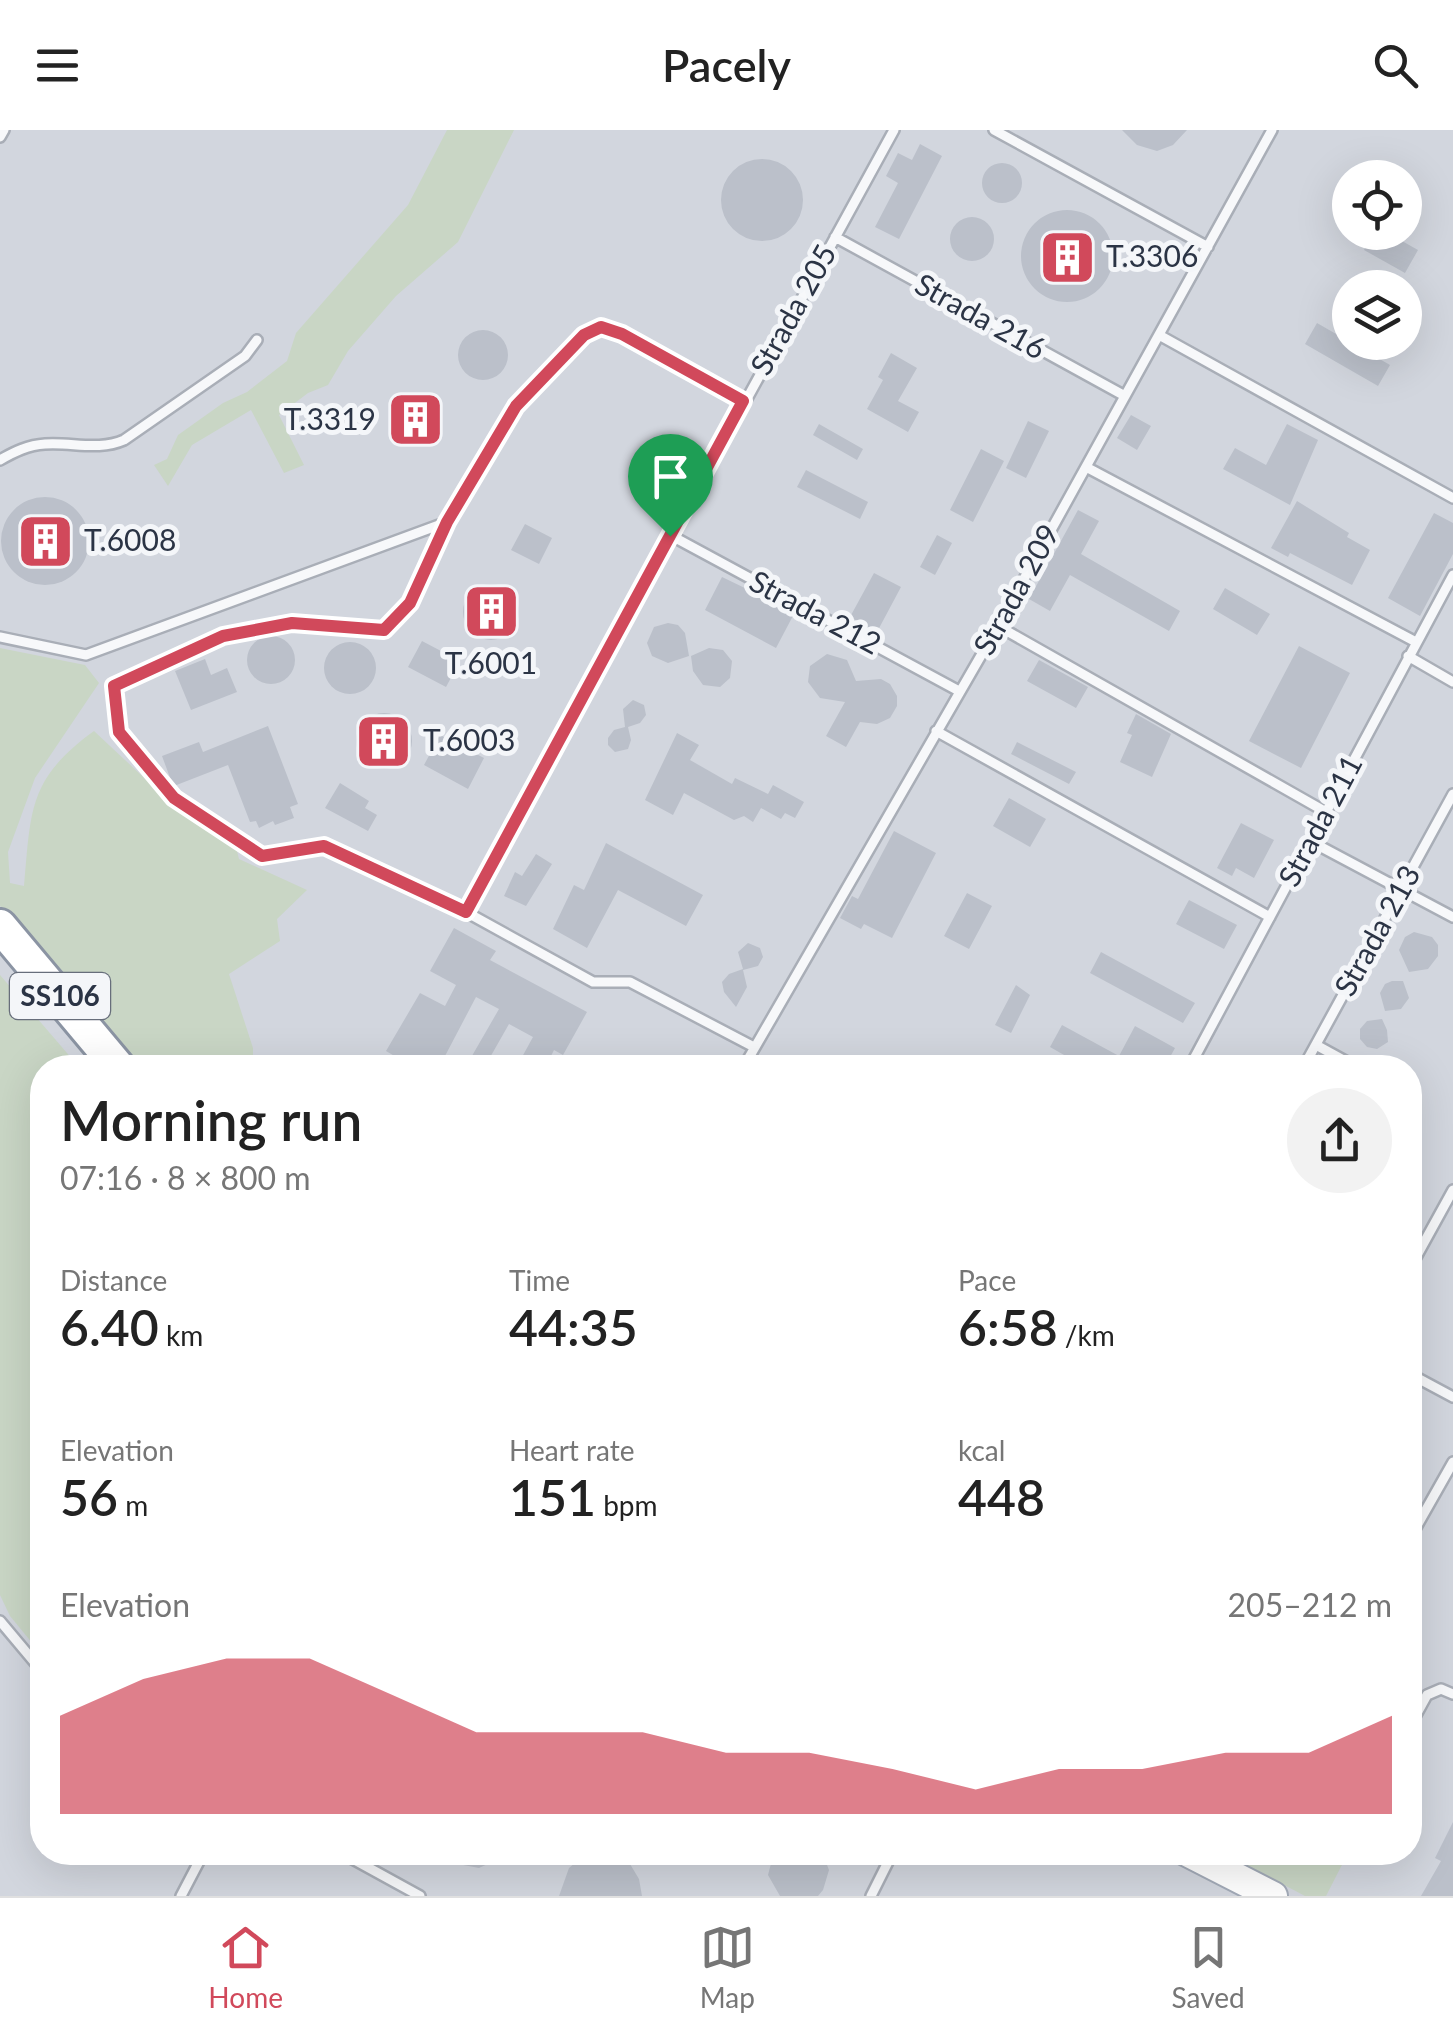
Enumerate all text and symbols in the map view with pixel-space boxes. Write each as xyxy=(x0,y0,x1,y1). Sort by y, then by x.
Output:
icon: menu xyxy=(30,38,85,93)
text: Pacely xyxy=(662,38,791,92)
icon: search xyxy=(1368,38,1423,93)
map controls xyxy=(1332,160,1422,360)
button: locate xyxy=(1332,160,1422,250)
building icon: T.3306 xyxy=(1037,227,1097,287)
place label: T.3306 xyxy=(1106,237,1198,273)
street label: Strada 205 xyxy=(742,238,843,381)
street label: Strada 216 xyxy=(909,265,1052,366)
button: layers xyxy=(1332,270,1422,360)
building icon: T.3319 xyxy=(385,390,445,450)
place label: T.3319 xyxy=(284,400,376,436)
pin xyxy=(628,434,713,537)
icon: arrive xyxy=(643,449,698,504)
building icon: T.6008 xyxy=(15,511,75,571)
street label: Strada 209 xyxy=(965,518,1066,661)
place label: T.6008 xyxy=(84,521,176,557)
street label: Strada 212 xyxy=(744,562,888,661)
building icon: T.6001 xyxy=(461,582,521,642)
place label: T.6001 xyxy=(445,644,537,680)
building icon: T.6003 xyxy=(354,711,414,771)
place label: T.6003 xyxy=(423,721,515,757)
street label: Strada 211 xyxy=(1270,748,1369,892)
street label: Strada 213 xyxy=(1326,859,1427,1002)
road number: SS106 xyxy=(10,973,110,1019)
text: Morning run xyxy=(60,1087,362,1153)
button: share xyxy=(1287,1088,1392,1193)
text: 07:16 · 8 × 800 m xyxy=(60,1158,311,1197)
text: Distance xyxy=(60,1263,167,1297)
text: Time xyxy=(509,1263,570,1297)
text: Pace xyxy=(958,1263,1016,1297)
text: 6.40 xyxy=(60,1297,159,1357)
text: 44:35 xyxy=(509,1297,638,1357)
text: 6:58 xyxy=(958,1297,1058,1357)
text: km xyxy=(159,1318,203,1352)
text: /km xyxy=(1058,1318,1115,1352)
text: Elevation xyxy=(60,1433,174,1467)
text: Heart rate xyxy=(509,1433,635,1467)
text: kcal xyxy=(958,1433,1005,1467)
text: 56 xyxy=(60,1467,118,1527)
text: 151 xyxy=(509,1467,596,1527)
text: 448 xyxy=(958,1467,1045,1527)
text: m xyxy=(118,1488,148,1522)
text: bpm xyxy=(596,1488,658,1522)
text: Elevation xyxy=(60,1585,190,1624)
text: 205–212 m xyxy=(1228,1585,1392,1624)
tab: Home xyxy=(208,1920,283,2014)
tab: Map xyxy=(700,1920,755,2014)
tab: Saved xyxy=(1172,1920,1245,2014)

